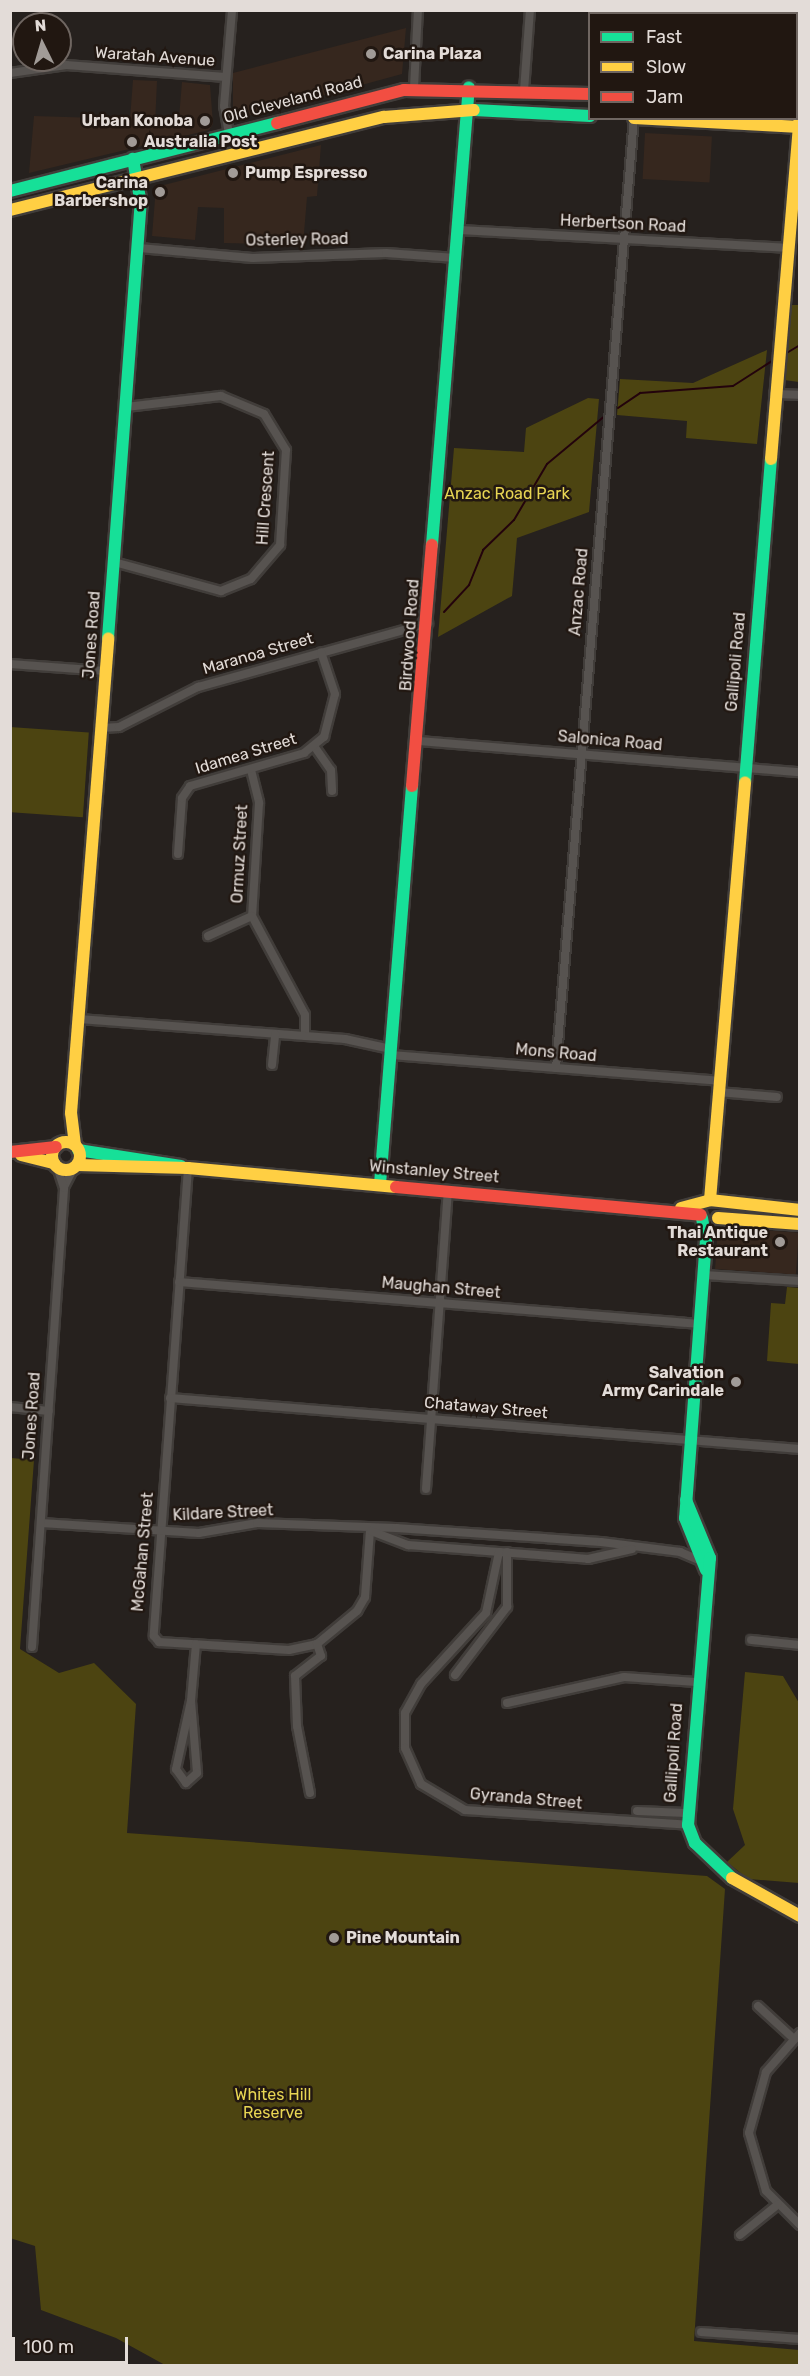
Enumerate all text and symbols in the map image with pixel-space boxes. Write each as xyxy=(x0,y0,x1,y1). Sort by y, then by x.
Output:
north arrow xyxy=(12,12,72,72)
legend xyxy=(588,12,798,120)
text: N xyxy=(34,16,47,36)
text: Fast xyxy=(646,26,682,48)
street label: Waratah Avenue xyxy=(94,43,216,71)
place label: Carina Plaza xyxy=(383,44,482,64)
marker: Carina Plaza xyxy=(364,47,378,61)
text: Slow xyxy=(646,56,686,78)
street label: Old Cleveland Road xyxy=(222,72,364,128)
text: Jam xyxy=(646,86,683,108)
place label: Urban Konoba xyxy=(81,111,193,131)
marker: Urban Konoba xyxy=(198,114,212,128)
place label: Australia Post xyxy=(144,132,257,152)
marker: Australia Post xyxy=(125,135,139,149)
place label: Pump Espresso xyxy=(245,163,368,183)
marker: Pump Espresso xyxy=(226,166,240,180)
place label: Carina Barbershop xyxy=(54,173,148,211)
marker: Carina Barbershop xyxy=(153,185,167,199)
street label: Herbertson Road xyxy=(560,211,686,237)
street label: Osterley Road xyxy=(245,229,349,251)
street label: Hill Crescent xyxy=(253,450,279,546)
park label: Anzac Road Park xyxy=(444,484,570,504)
street label: Anzac Road xyxy=(566,547,592,637)
street label: Birdwood Road xyxy=(397,578,423,692)
street label: Jones Road xyxy=(79,590,105,680)
street label: Gallipoli Road xyxy=(722,612,750,712)
street label: Maranoa Street xyxy=(200,629,316,679)
street label: Salonica Road xyxy=(557,727,663,755)
street label: Idamea Street xyxy=(193,729,299,779)
street label: Ormuz Street xyxy=(228,804,252,904)
street label: Mons Road xyxy=(515,1040,597,1066)
street label: Winstanley Street xyxy=(368,1157,500,1187)
place label: Thai Antique Restaurant xyxy=(667,1223,768,1261)
marker: Thai Antique Restaurant xyxy=(773,1235,787,1249)
street label: Maughan Street xyxy=(381,1273,501,1303)
place label: Salvation Army Carindale xyxy=(602,1363,724,1401)
street label: Jones Road xyxy=(19,1371,45,1461)
marker: Salvation Army Carindale xyxy=(729,1375,743,1389)
street label: Chataway Street xyxy=(423,1393,549,1423)
street label: McGahan Street xyxy=(128,1492,158,1612)
street label: Kildare Street xyxy=(172,1501,274,1525)
street label: Gallipoli Road xyxy=(661,1703,687,1803)
street label: Gyranda Street xyxy=(469,1785,583,1813)
place label: Pine Mountain xyxy=(346,1928,460,1948)
marker: Pine Mountain xyxy=(327,1931,341,1945)
park label: Whites Hill Reserve xyxy=(235,2085,311,2123)
scale bar xyxy=(15,2325,130,2363)
text: 100 m xyxy=(23,2336,74,2358)

